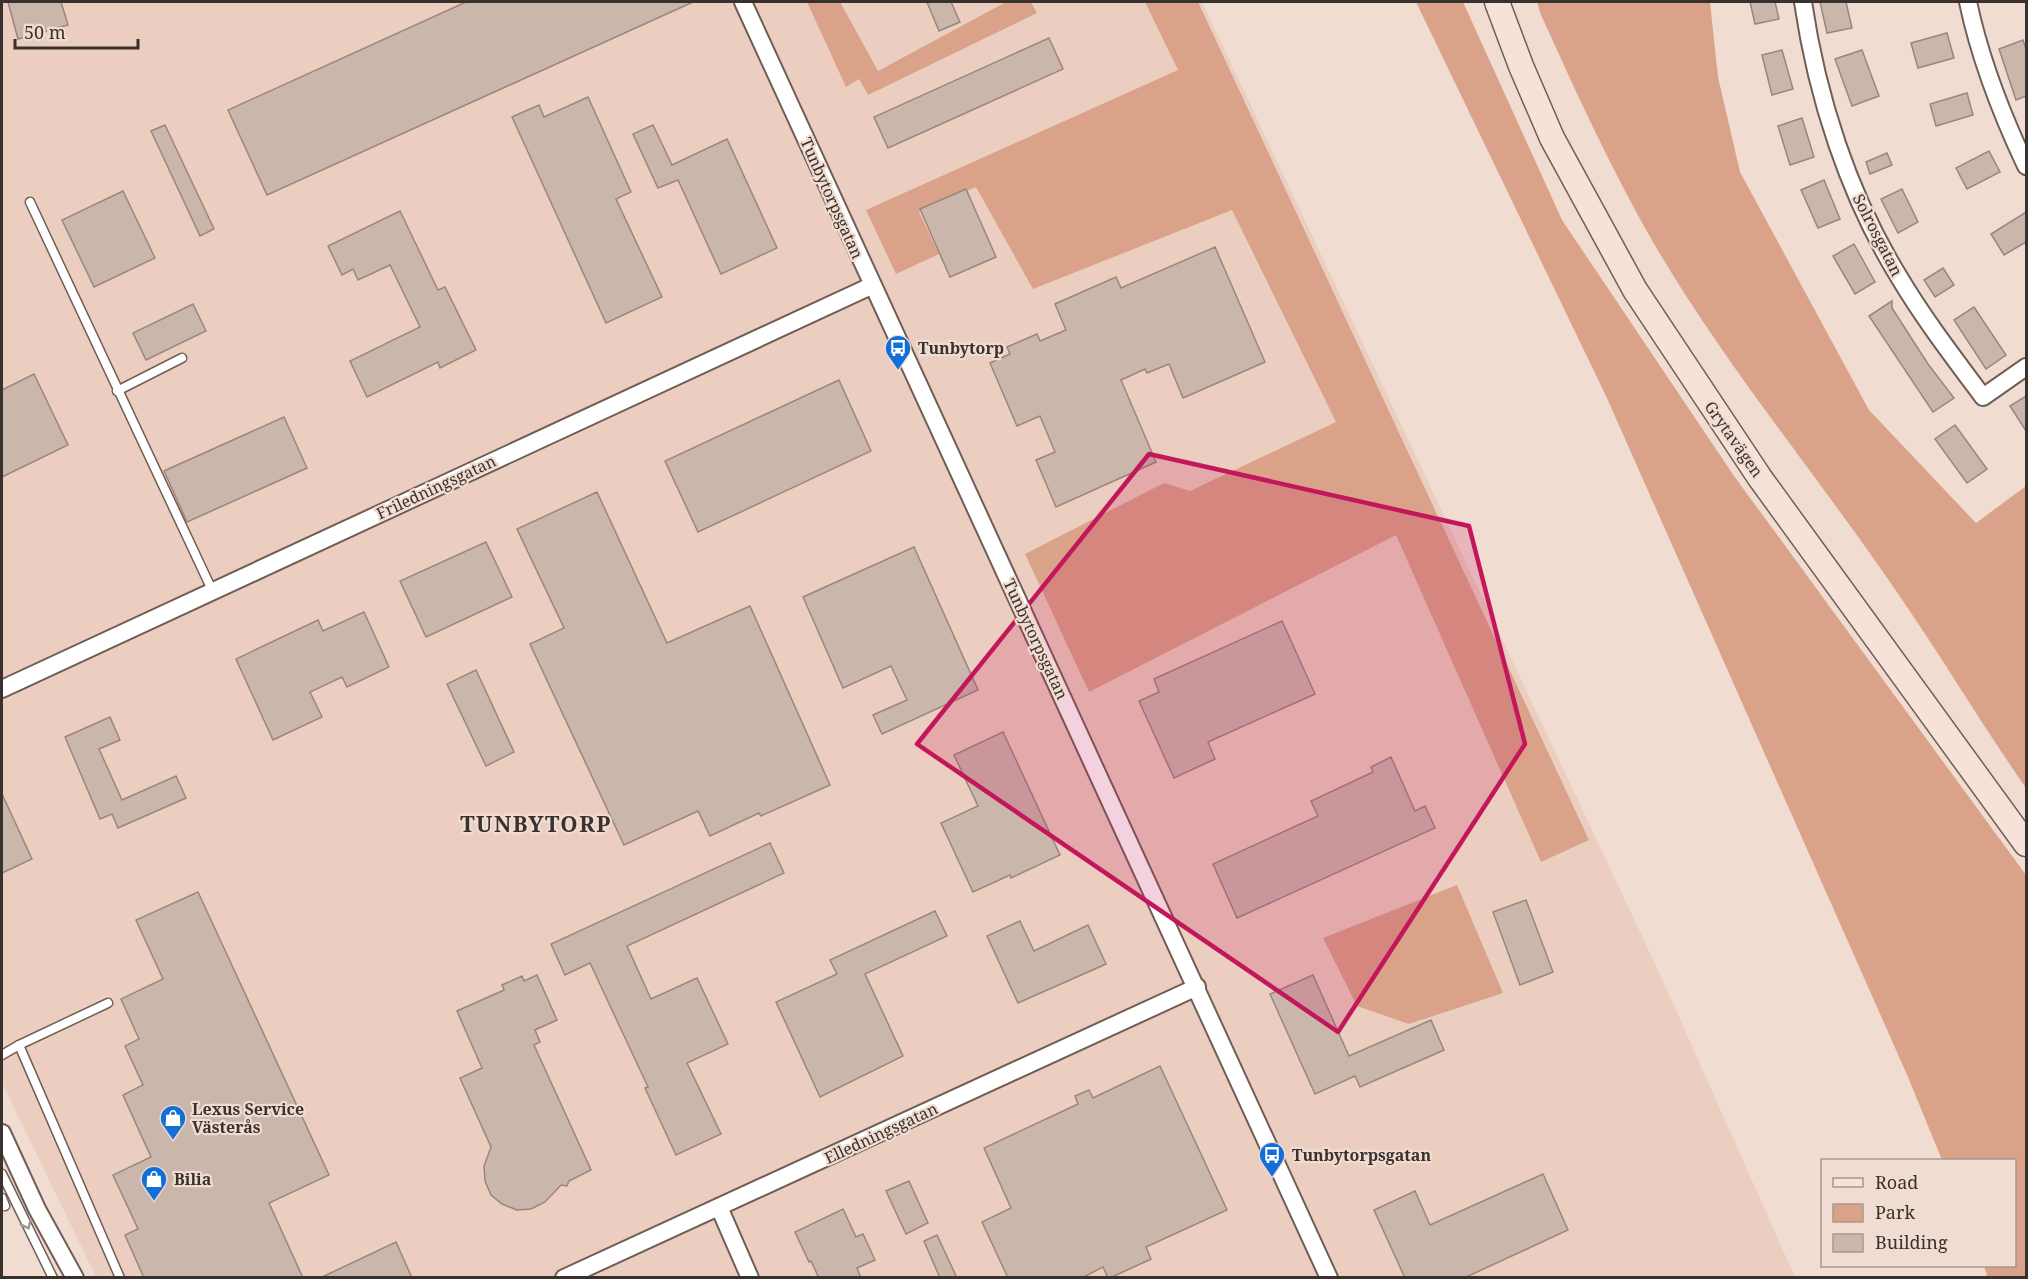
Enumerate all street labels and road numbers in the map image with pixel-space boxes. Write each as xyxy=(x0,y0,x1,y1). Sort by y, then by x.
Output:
street label: Tunbytorpsgatan xyxy=(795,134,869,262)
street label: Solrosgatan xyxy=(1848,190,1908,280)
street label: Grytavägen xyxy=(1700,396,1768,482)
street label: Friledningsgatan xyxy=(373,450,499,524)
street label: Tunbytorpsgatan xyxy=(998,575,1074,703)
street label: Elledningsgatan xyxy=(821,1097,941,1169)

